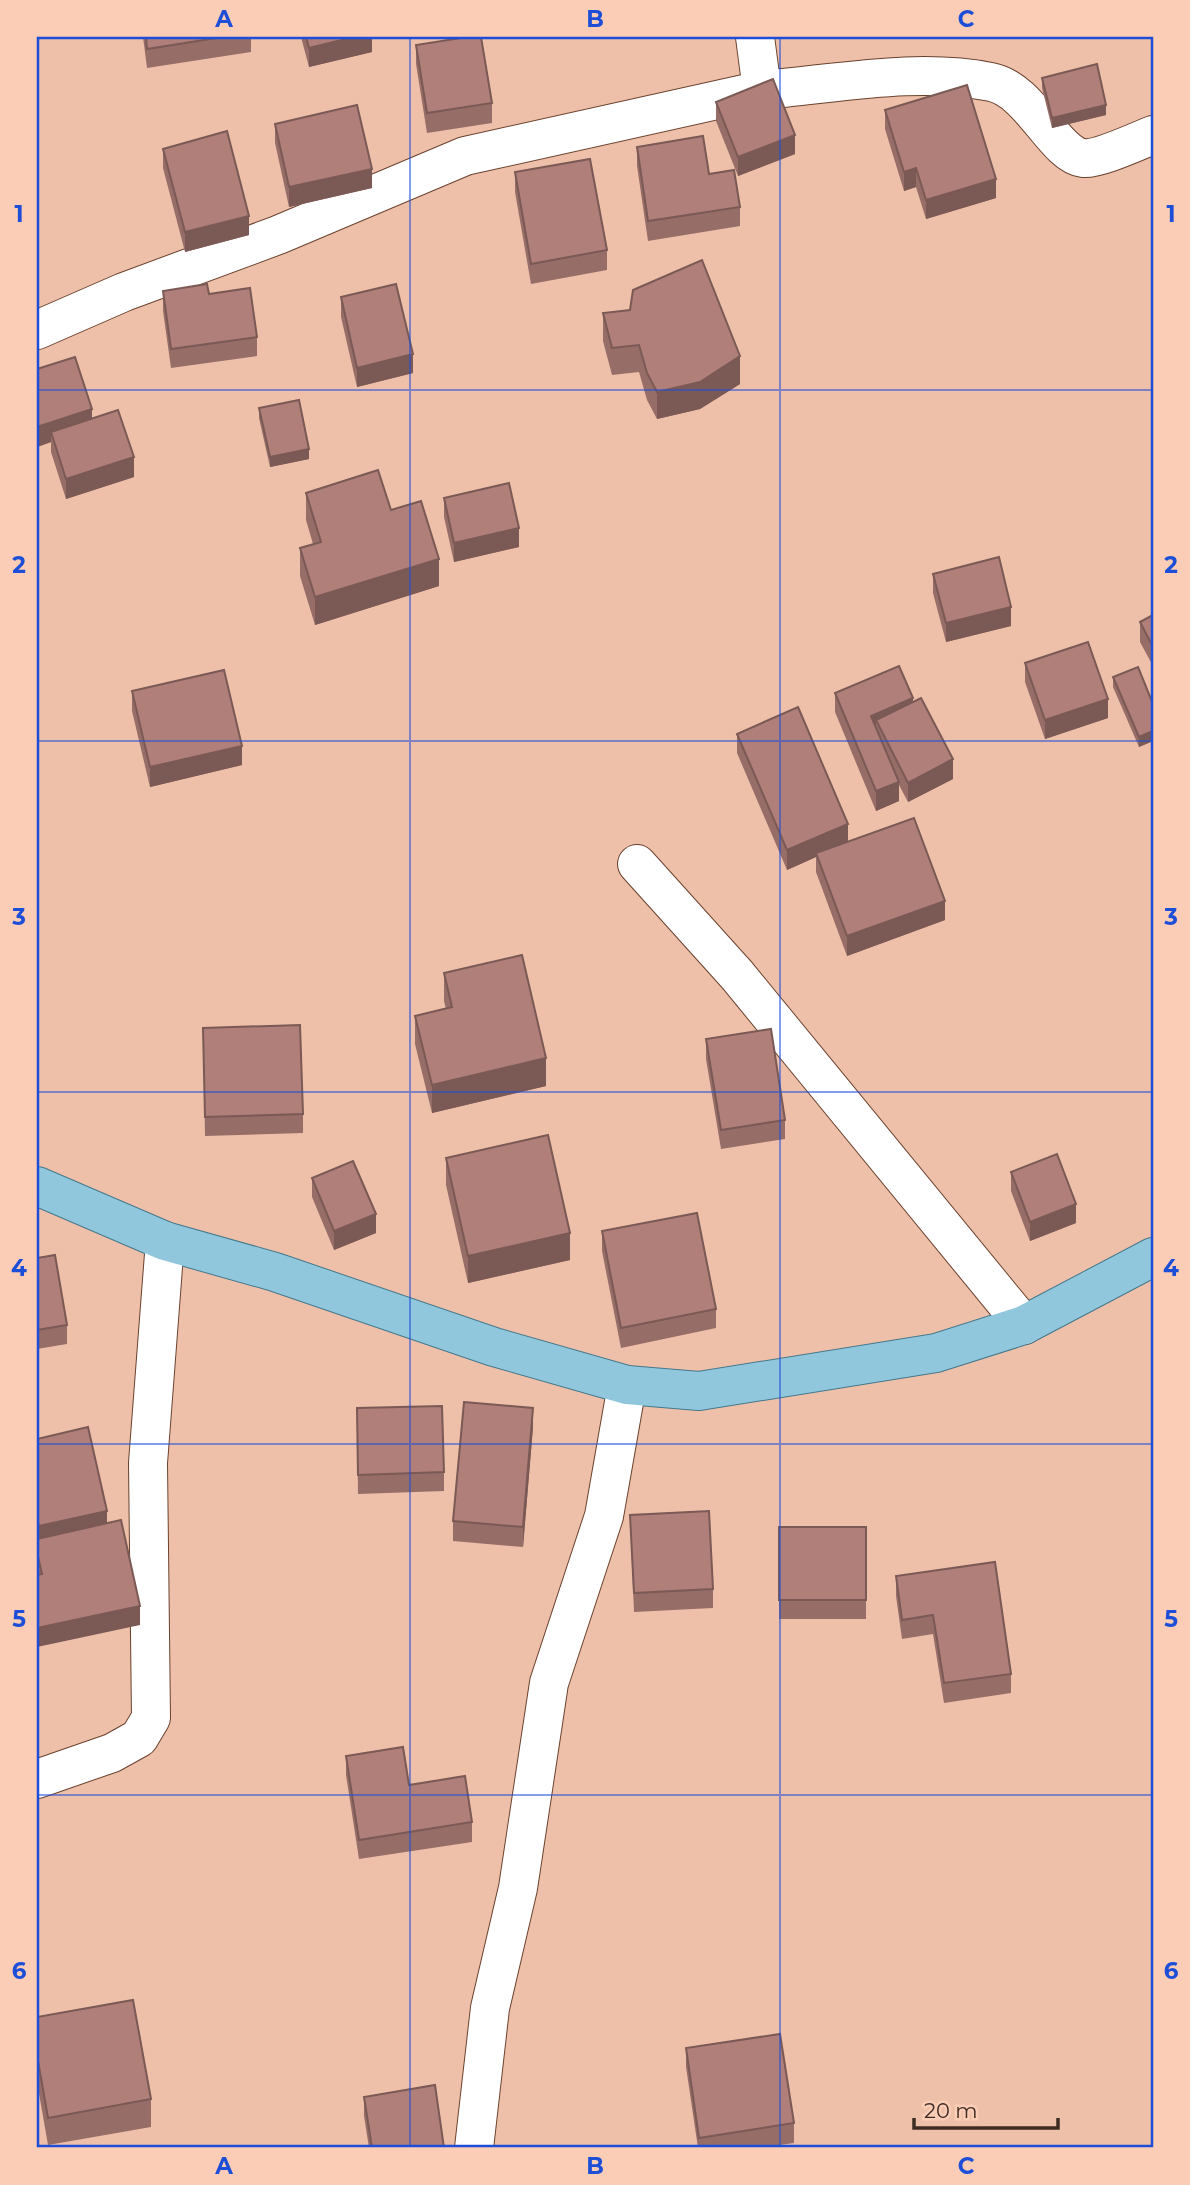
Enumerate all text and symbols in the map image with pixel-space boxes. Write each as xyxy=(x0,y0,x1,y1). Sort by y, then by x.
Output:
text: A xyxy=(214,5,233,33)
text: B xyxy=(586,5,604,33)
text: C xyxy=(958,5,975,33)
text: 1 xyxy=(14,200,24,228)
text: 1 xyxy=(1166,200,1176,228)
text: 2 xyxy=(12,551,26,579)
text: 2 xyxy=(1164,551,1178,579)
text: 3 xyxy=(11,903,26,931)
text: 3 xyxy=(1163,903,1178,931)
text: 4 xyxy=(11,1254,27,1282)
text: 4 xyxy=(1163,1254,1179,1282)
text: 5 xyxy=(12,1605,26,1633)
text: 5 xyxy=(1164,1605,1178,1633)
text: 6 xyxy=(12,1957,27,1985)
text: 6 xyxy=(1164,1957,1179,1985)
scale bar xyxy=(914,2087,1057,2131)
text: 20 m xyxy=(924,2098,978,2123)
text: A xyxy=(214,2152,233,2180)
text: B xyxy=(586,2152,604,2180)
text: C xyxy=(958,2152,975,2180)

